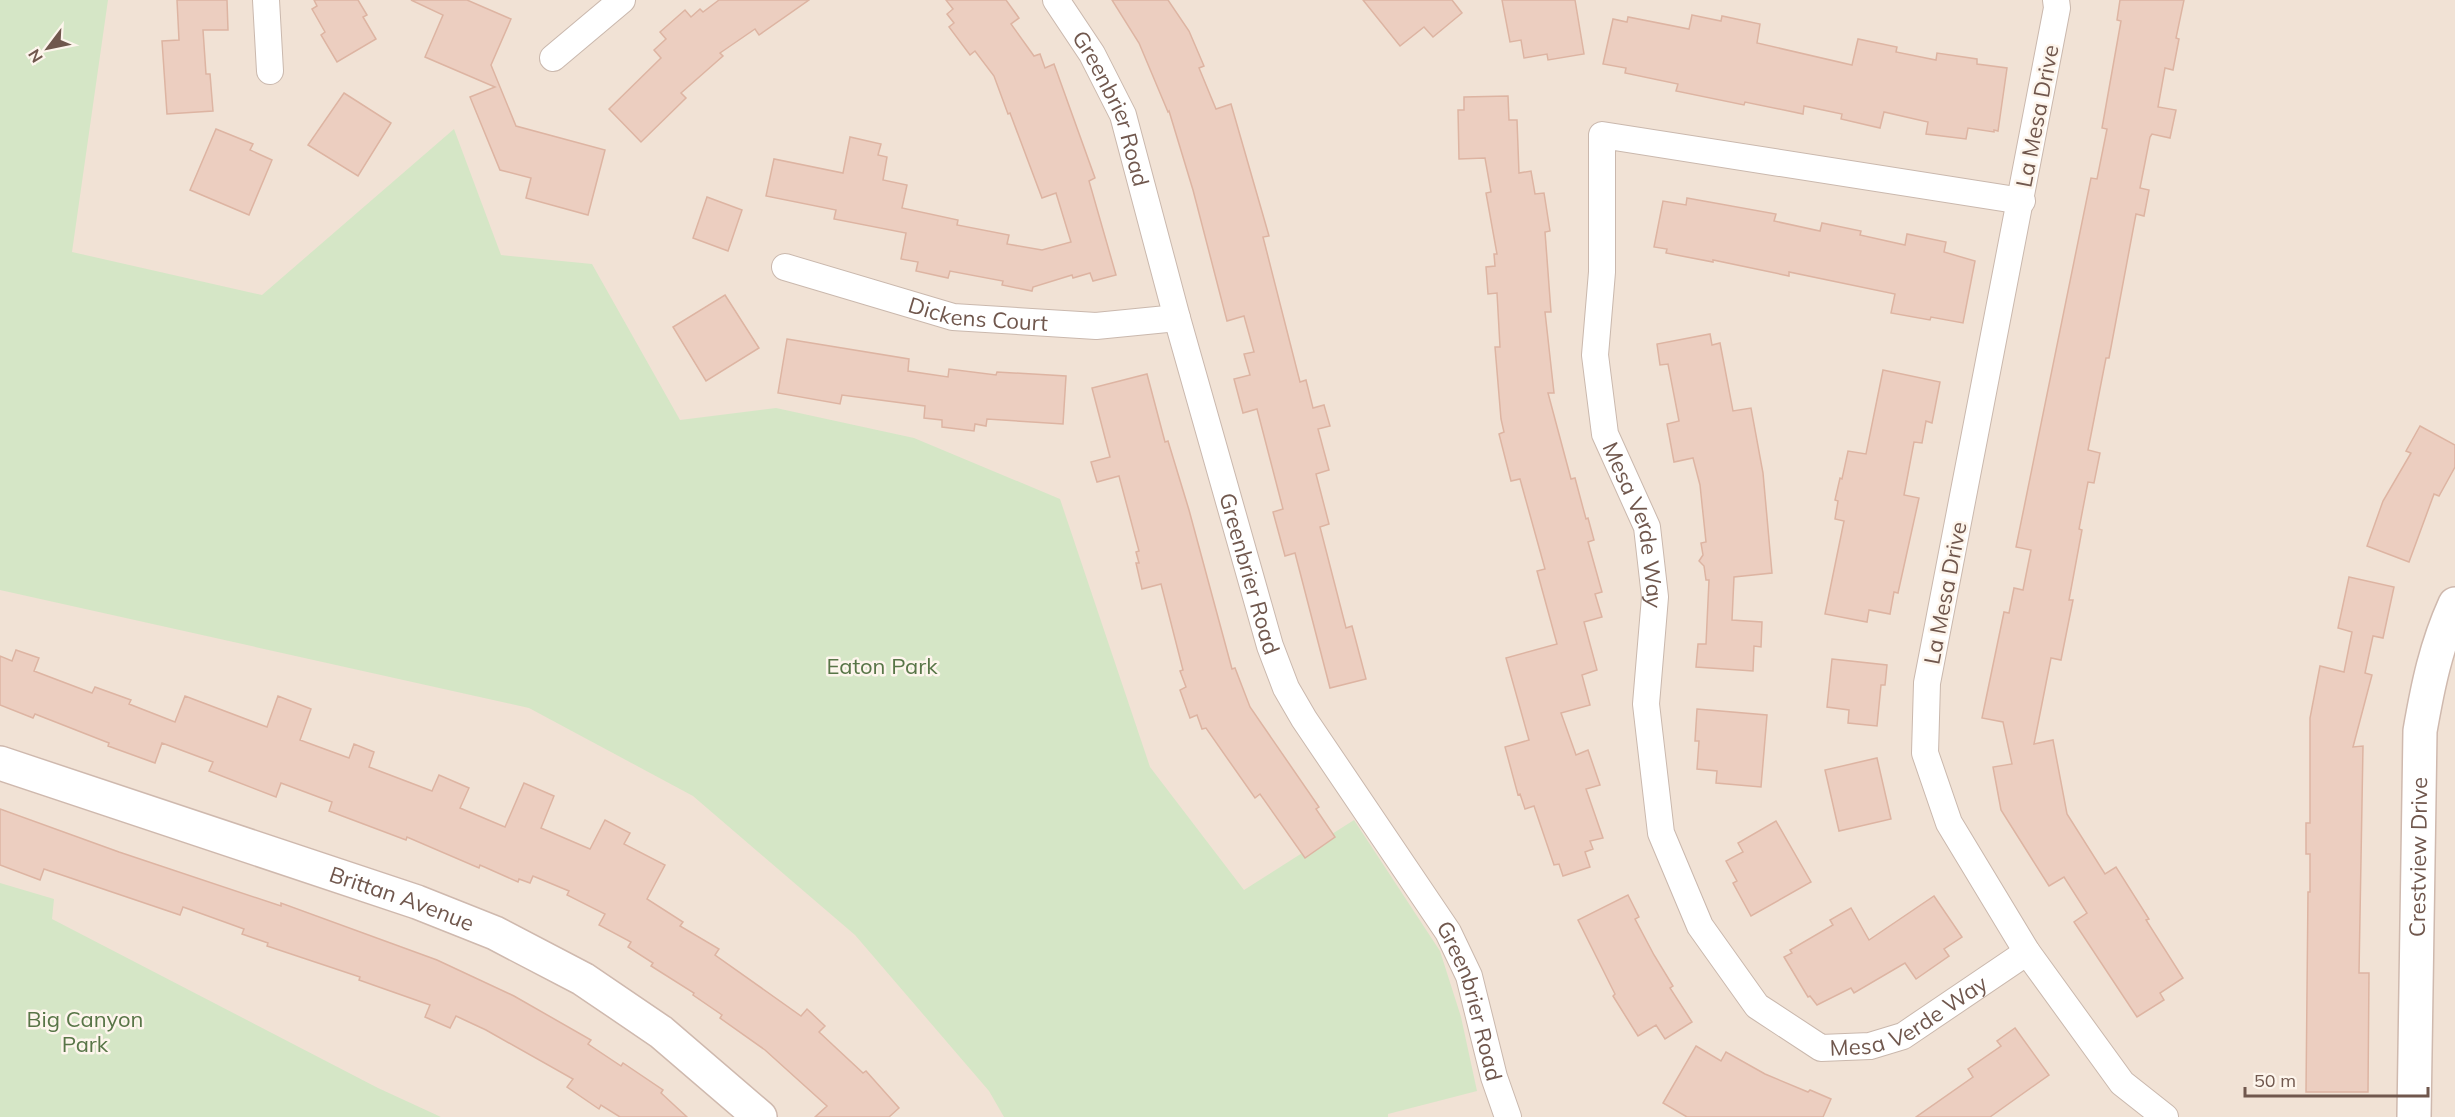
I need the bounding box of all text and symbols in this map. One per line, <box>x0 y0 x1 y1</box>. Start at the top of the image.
north arrow <box>18 18 78 78</box>
street label: Greenbrier Road <box>1066 25 1155 189</box>
street label: La Mesa Drive <box>2009 42 2065 190</box>
text: N <box>24 46 47 66</box>
street label: Dickens Court <box>905 291 1049 337</box>
street label: Mesa Verde Way <box>1596 437 1669 610</box>
street label: Greenbrier Road <box>1213 489 1286 659</box>
street label: La Mesa Drive <box>1917 519 1973 667</box>
park label: Eaton Park <box>826 652 938 680</box>
street label: Crestview Drive <box>2403 777 2433 937</box>
street label: Brittan Avenue <box>326 860 478 937</box>
street label: Greenbrier Road <box>1430 915 1508 1084</box>
street label: Mesa Verde Way <box>1829 969 1993 1062</box>
park label: Big Canyon Park <box>27 1005 143 1058</box>
scale bar <box>2245 1060 2428 1098</box>
text: 50 m <box>2254 1069 2296 1092</box>

